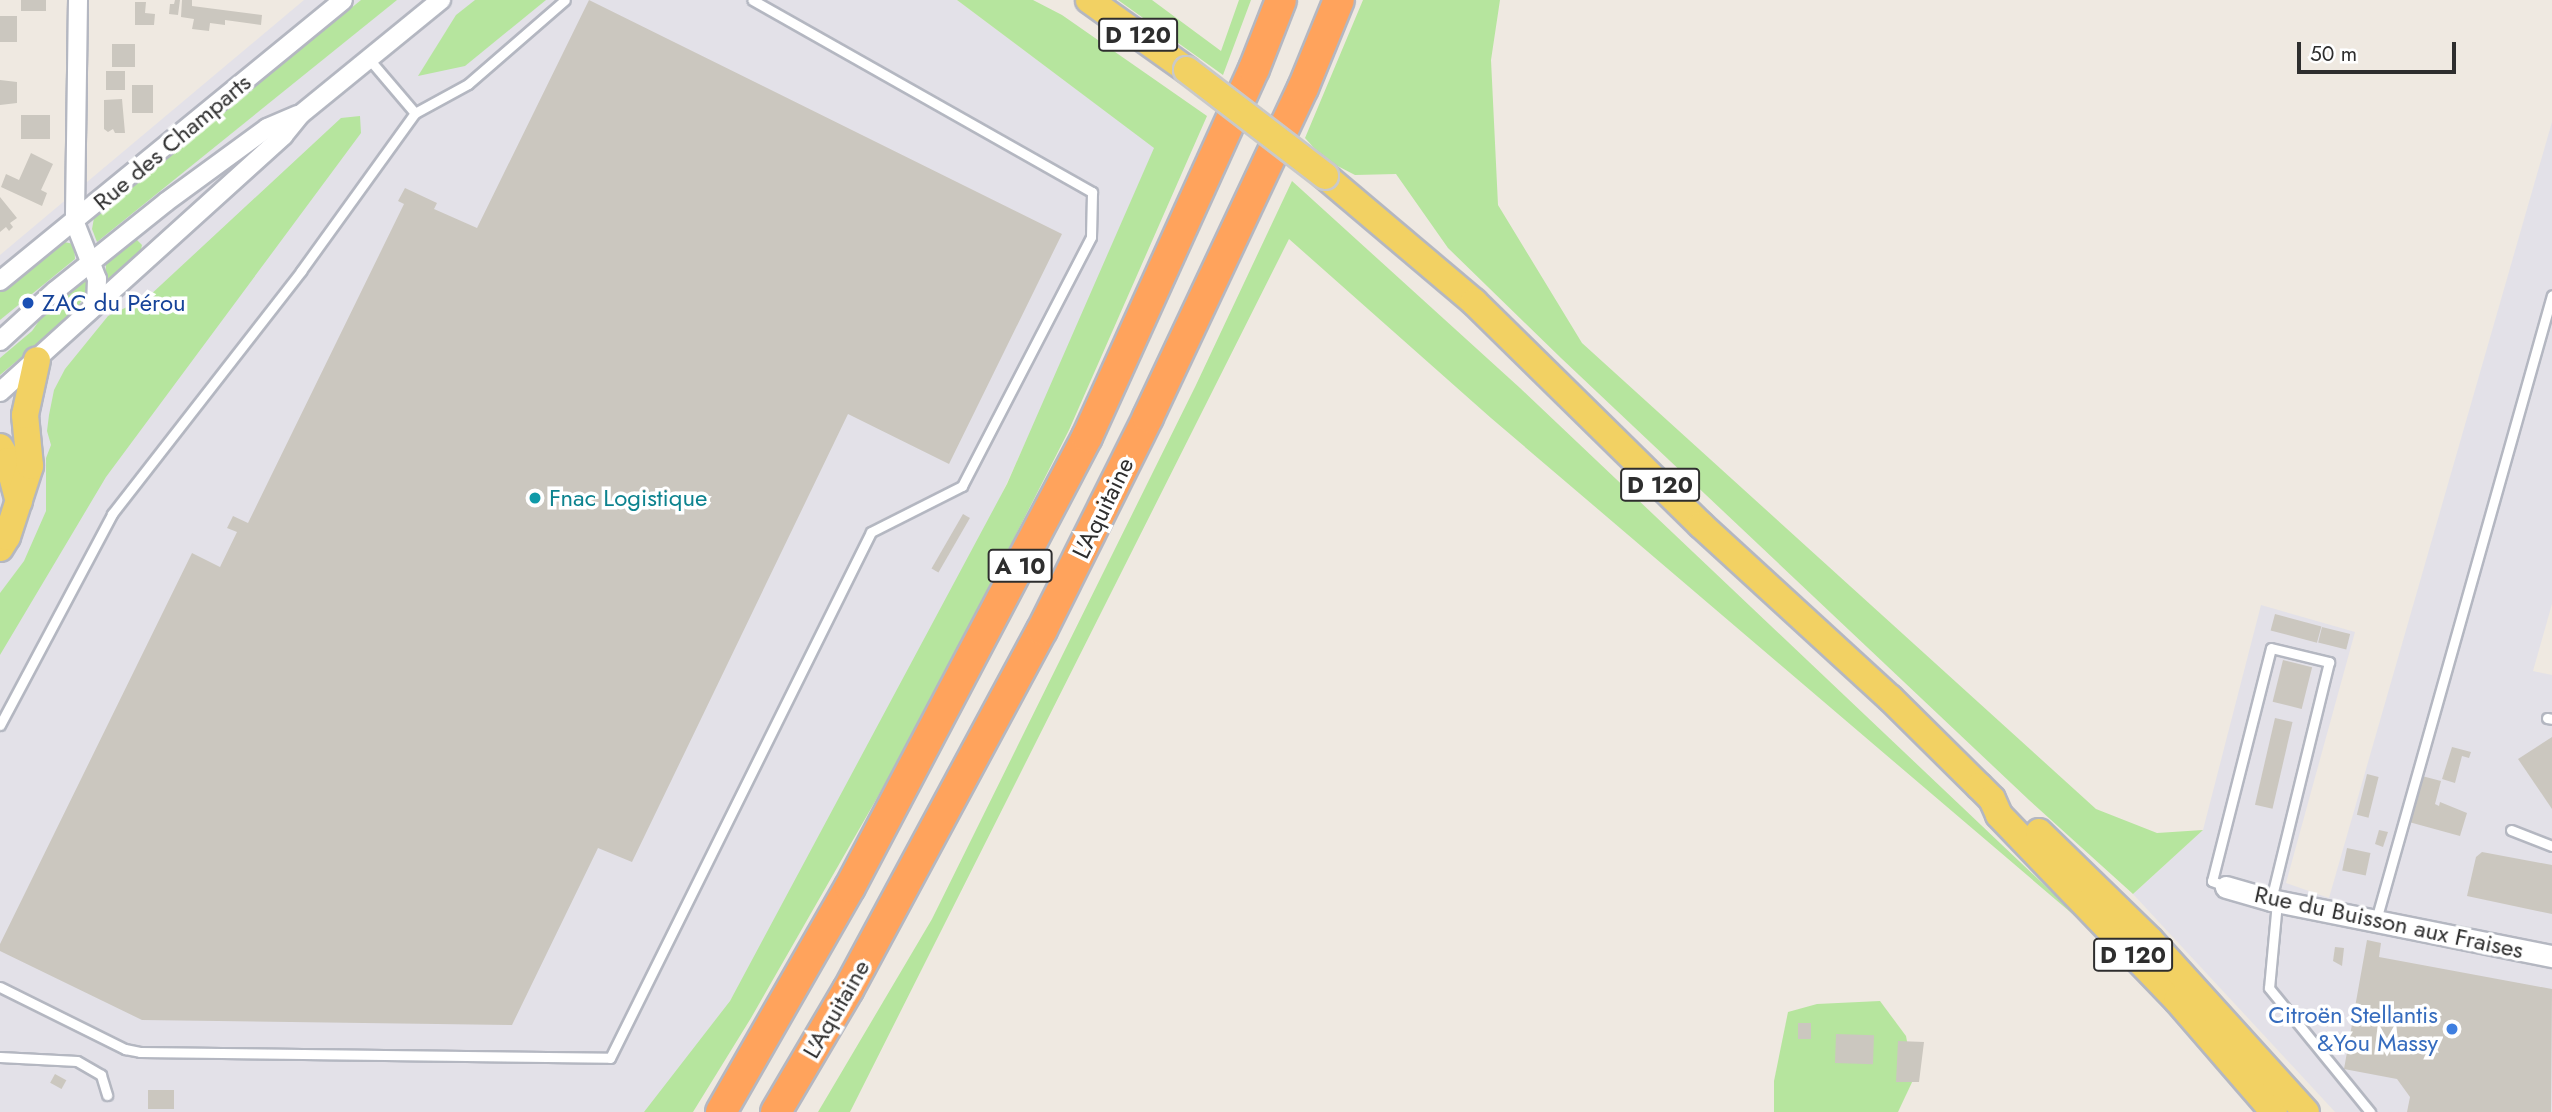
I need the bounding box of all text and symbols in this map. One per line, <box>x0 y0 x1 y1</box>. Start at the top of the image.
road number: D 120 <box>1098 16 1178 54</box>
scale bar <box>2300 28 2459 72</box>
text: 50 m <box>2310 39 2357 69</box>
street label: Rue des Champarts <box>87 68 257 216</box>
place label: ZAC du Pérou <box>42 289 186 317</box>
marker: ZAC du Pérou <box>20 295 36 311</box>
street label: L'Aquitaine <box>1066 453 1140 563</box>
road number: D 120 <box>1620 466 1700 505</box>
place label: Fnac Logistique <box>549 484 707 512</box>
marker: Fnac Logistique <box>527 490 543 506</box>
road number: A 10 <box>987 546 1053 586</box>
street label: Rue du Buisson aux Fraises <box>2252 879 2526 965</box>
road number: D 120 <box>2093 936 2173 974</box>
street label: L'Aquitaine <box>796 955 876 1063</box>
place label: Citroën Stellantis &You Massy <box>2268 1001 2438 1057</box>
marker: Citroën Stellantis &You Massy <box>2444 1021 2460 1037</box>

